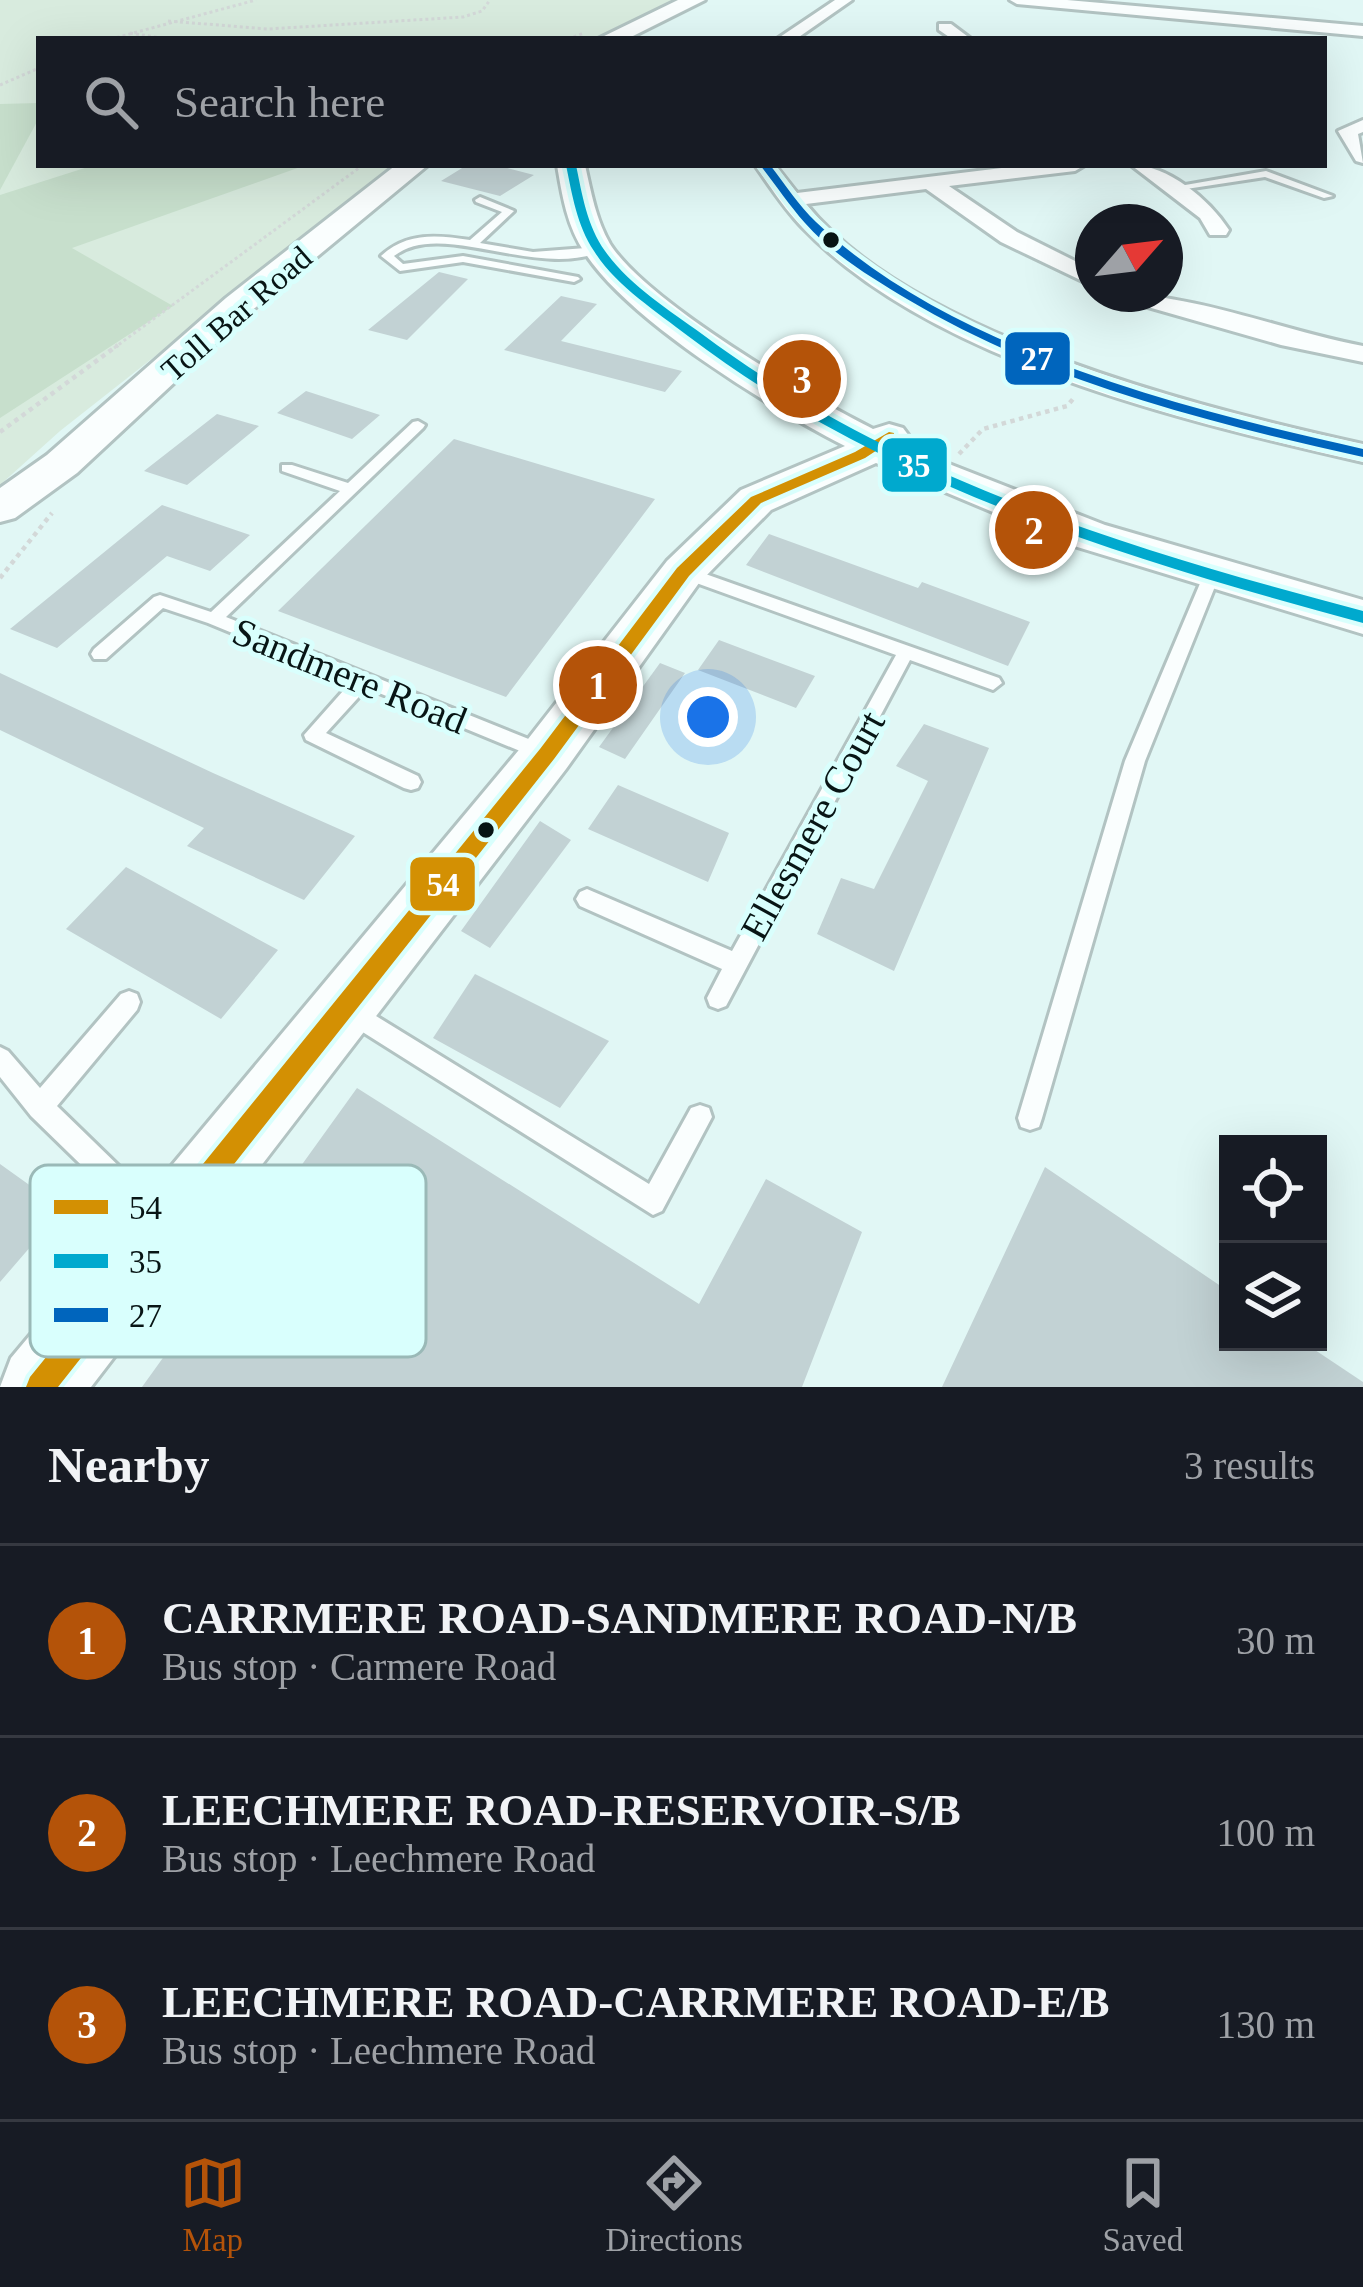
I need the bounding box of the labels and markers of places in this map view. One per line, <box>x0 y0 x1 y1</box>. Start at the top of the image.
unlabelled marker <box>820 229 842 251</box>
pin: 3 <box>763 334 841 424</box>
pin: 2 <box>995 485 1073 575</box>
pin: 1 <box>559 640 637 730</box>
unlabelled marker <box>475 819 497 841</box>

